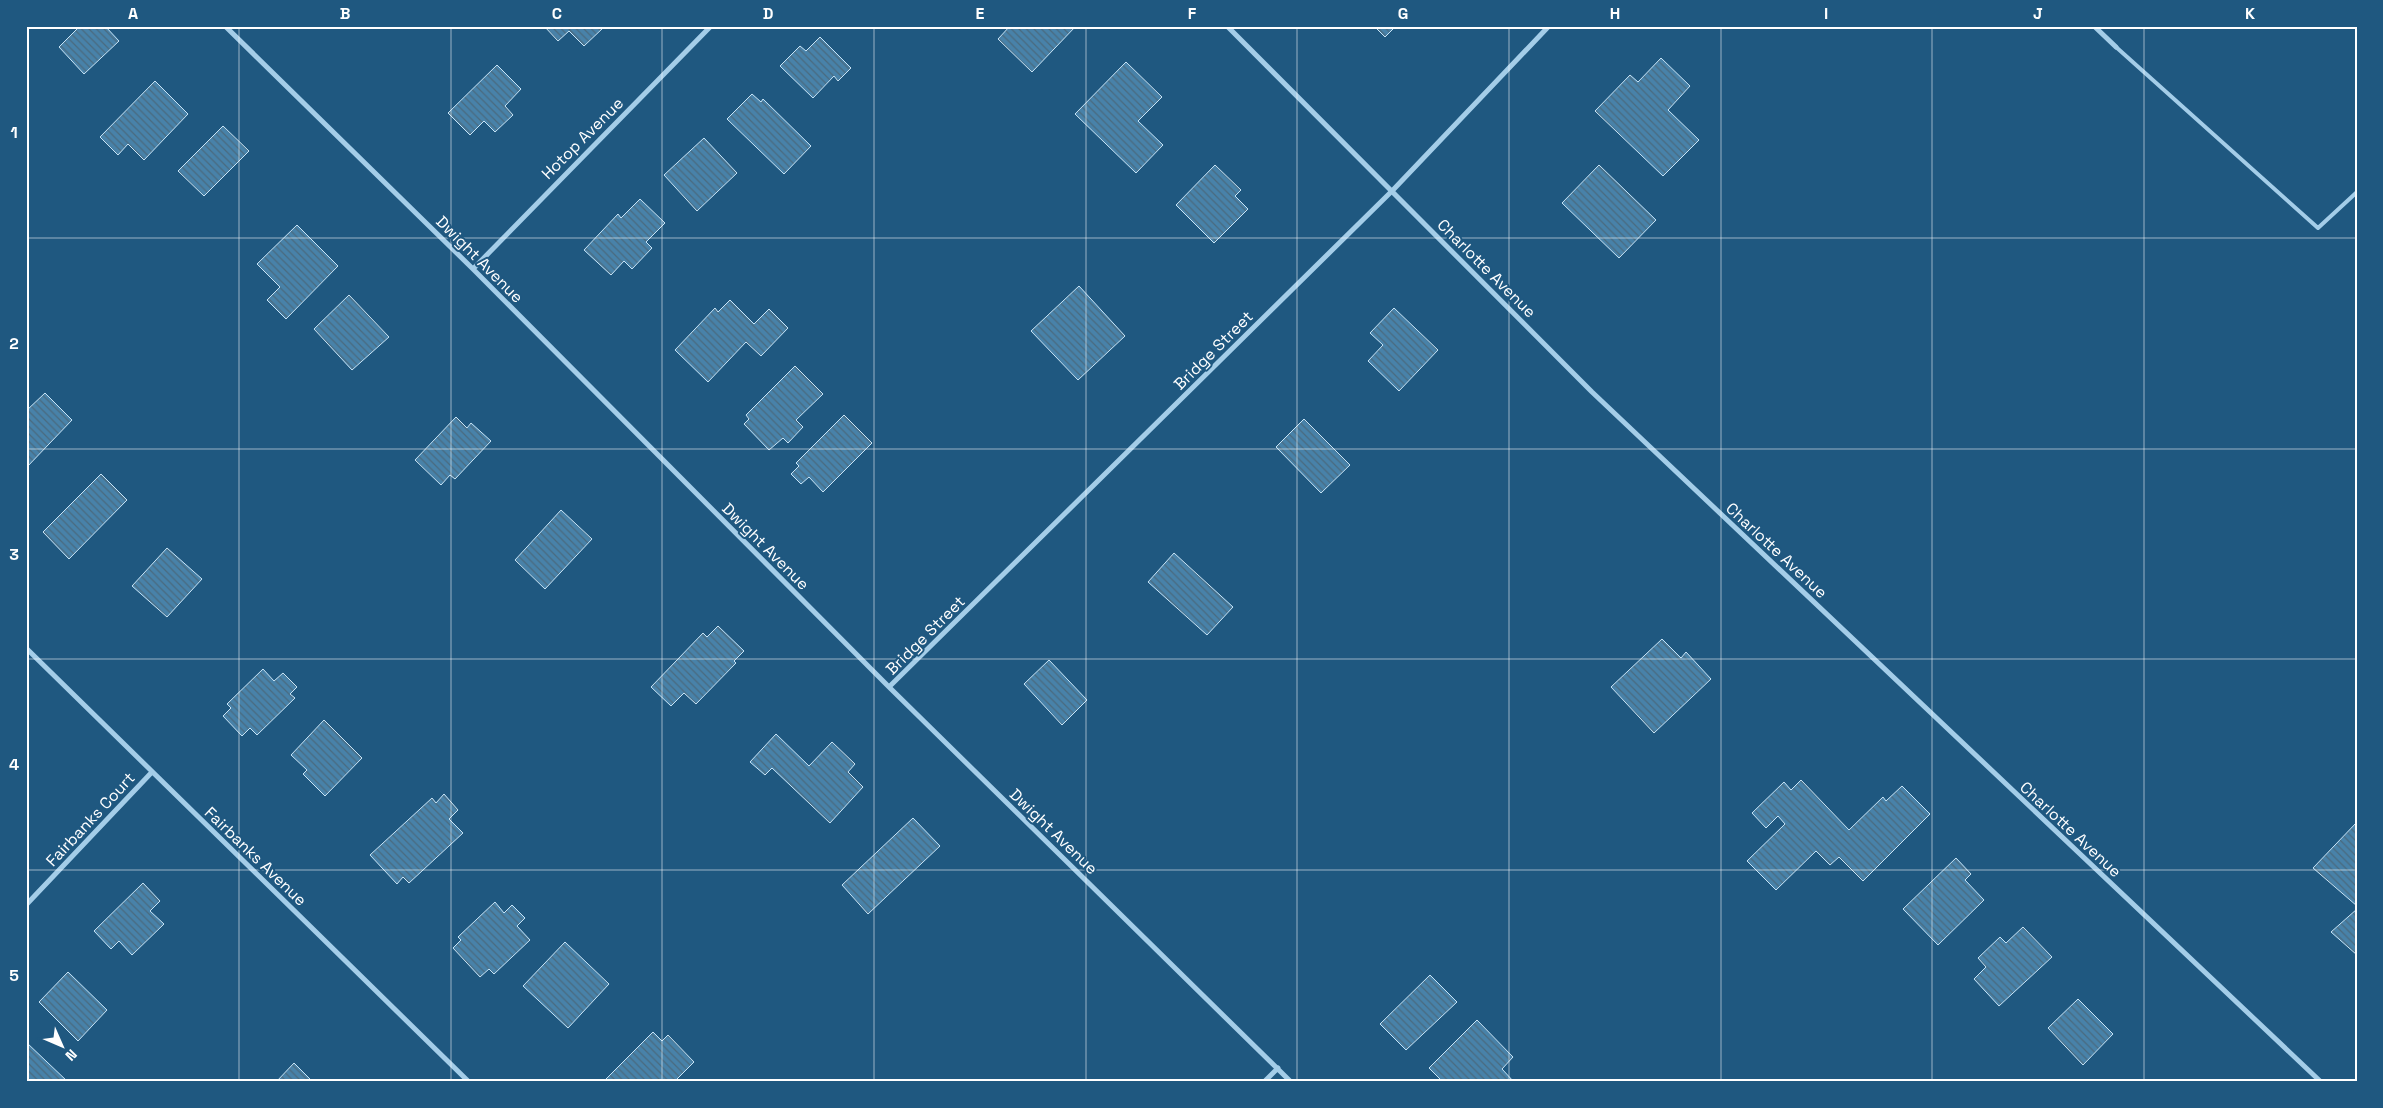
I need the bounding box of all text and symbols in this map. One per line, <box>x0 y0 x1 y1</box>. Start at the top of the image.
text: A <box>128 3 138 24</box>
text: B <box>340 3 350 24</box>
text: C <box>552 3 562 24</box>
text: D <box>763 3 773 24</box>
text: E <box>976 3 985 24</box>
text: F <box>1188 3 1197 24</box>
text: G <box>1398 3 1408 24</box>
text: H <box>1610 3 1620 24</box>
text: I <box>1824 3 1828 24</box>
text: J <box>2033 3 2043 24</box>
text: K <box>2245 3 2255 24</box>
street label: Hotop Avenue <box>537 93 628 184</box>
text: 1 <box>10 122 18 143</box>
street label: Dwight Avenue <box>432 211 528 307</box>
street label: Charlotte Avenue <box>1433 214 1541 322</box>
street label: Bridge Street <box>1169 306 1257 394</box>
text: 2 <box>9 333 19 354</box>
street label: Dwight Avenue <box>718 498 814 594</box>
street label: Charlotte Avenue <box>1721 498 1832 603</box>
text: 3 <box>9 544 19 565</box>
street label: Bridge Street <box>881 591 969 679</box>
text: 4 <box>9 754 19 775</box>
street label: Fairbanks Court <box>41 768 139 871</box>
street label: Charlotte Avenue <box>2015 777 2126 882</box>
street label: Dwight Avenue <box>1005 784 1102 879</box>
street label: Fairbanks Avenue <box>200 802 311 911</box>
text: 5 <box>9 965 19 986</box>
north arrow <box>38 1020 88 1070</box>
text: N <box>62 1046 81 1065</box>

